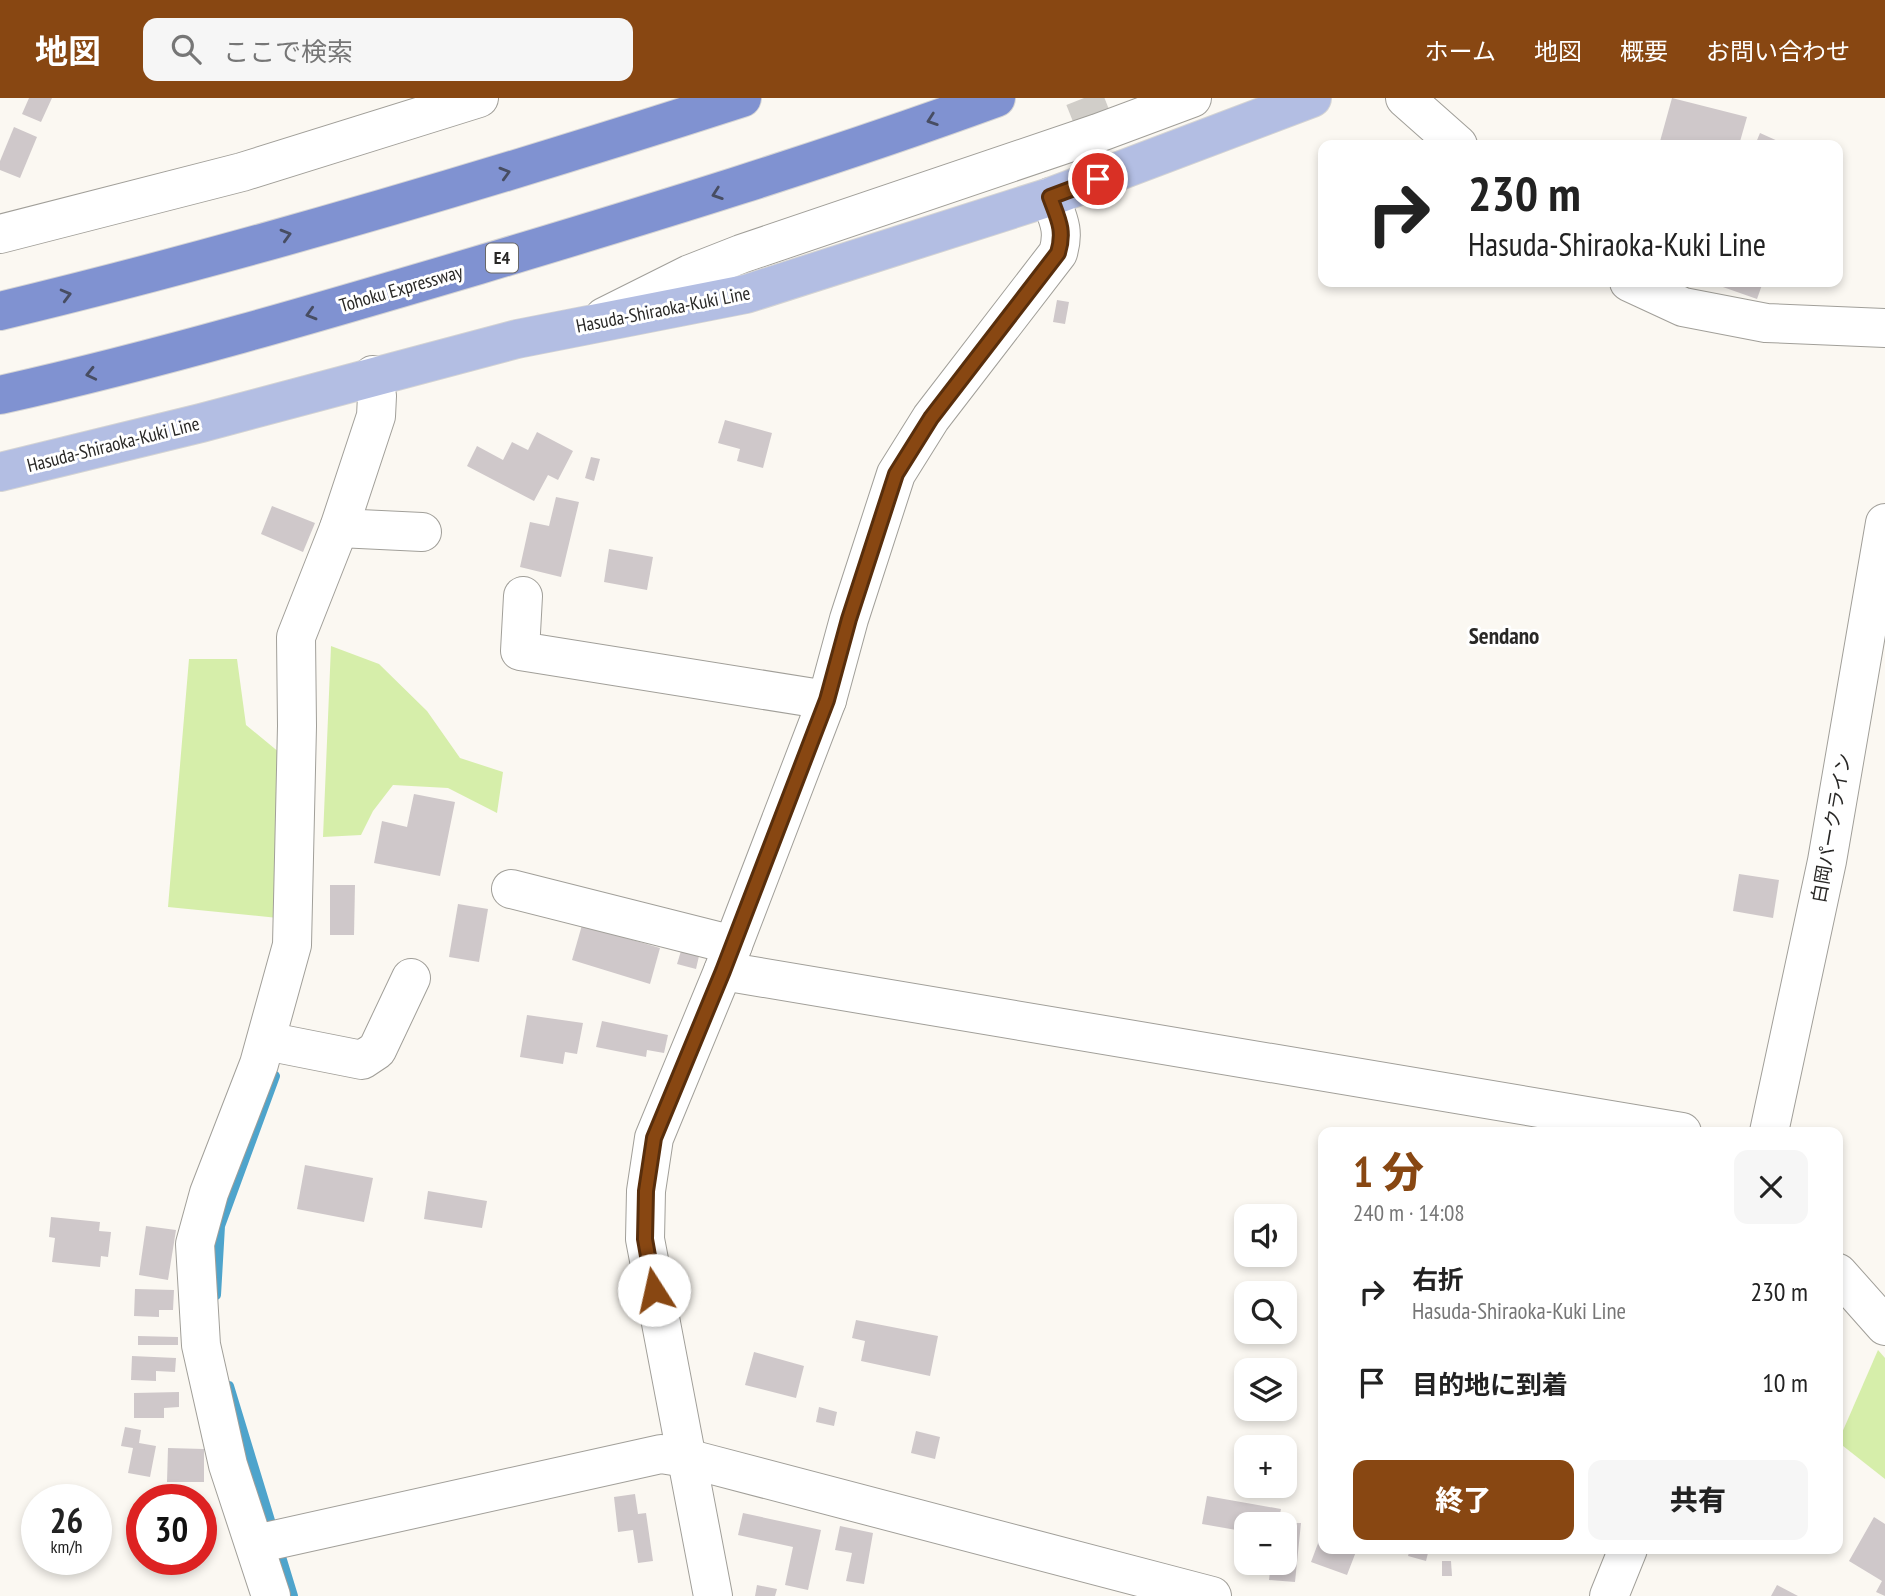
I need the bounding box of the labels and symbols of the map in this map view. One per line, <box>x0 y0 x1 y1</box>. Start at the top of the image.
one-way arrow <box>926 112 939 126</box>
pin <box>1068 149 1128 209</box>
one-way arrow <box>498 167 510 181</box>
one-way arrow <box>711 186 723 200</box>
one-way arrow <box>280 229 292 244</box>
road number: E4 <box>486 244 518 272</box>
street label: Tohoku Expressway <box>337 259 466 317</box>
street label: Hasuda-Shiraoka-Kuki Line <box>574 280 752 338</box>
one-way arrow <box>60 289 72 303</box>
one-way arrow <box>305 305 317 320</box>
one-way arrow <box>85 366 97 381</box>
street label: Hasuda-Shiraoka-Kuki Line <box>24 411 202 477</box>
district label: Sendano <box>1469 621 1539 650</box>
street label: 白岡パークライン <box>1806 751 1856 905</box>
position arrow <box>617 1253 691 1327</box>
speed limit sign: 30 <box>126 1484 217 1575</box>

